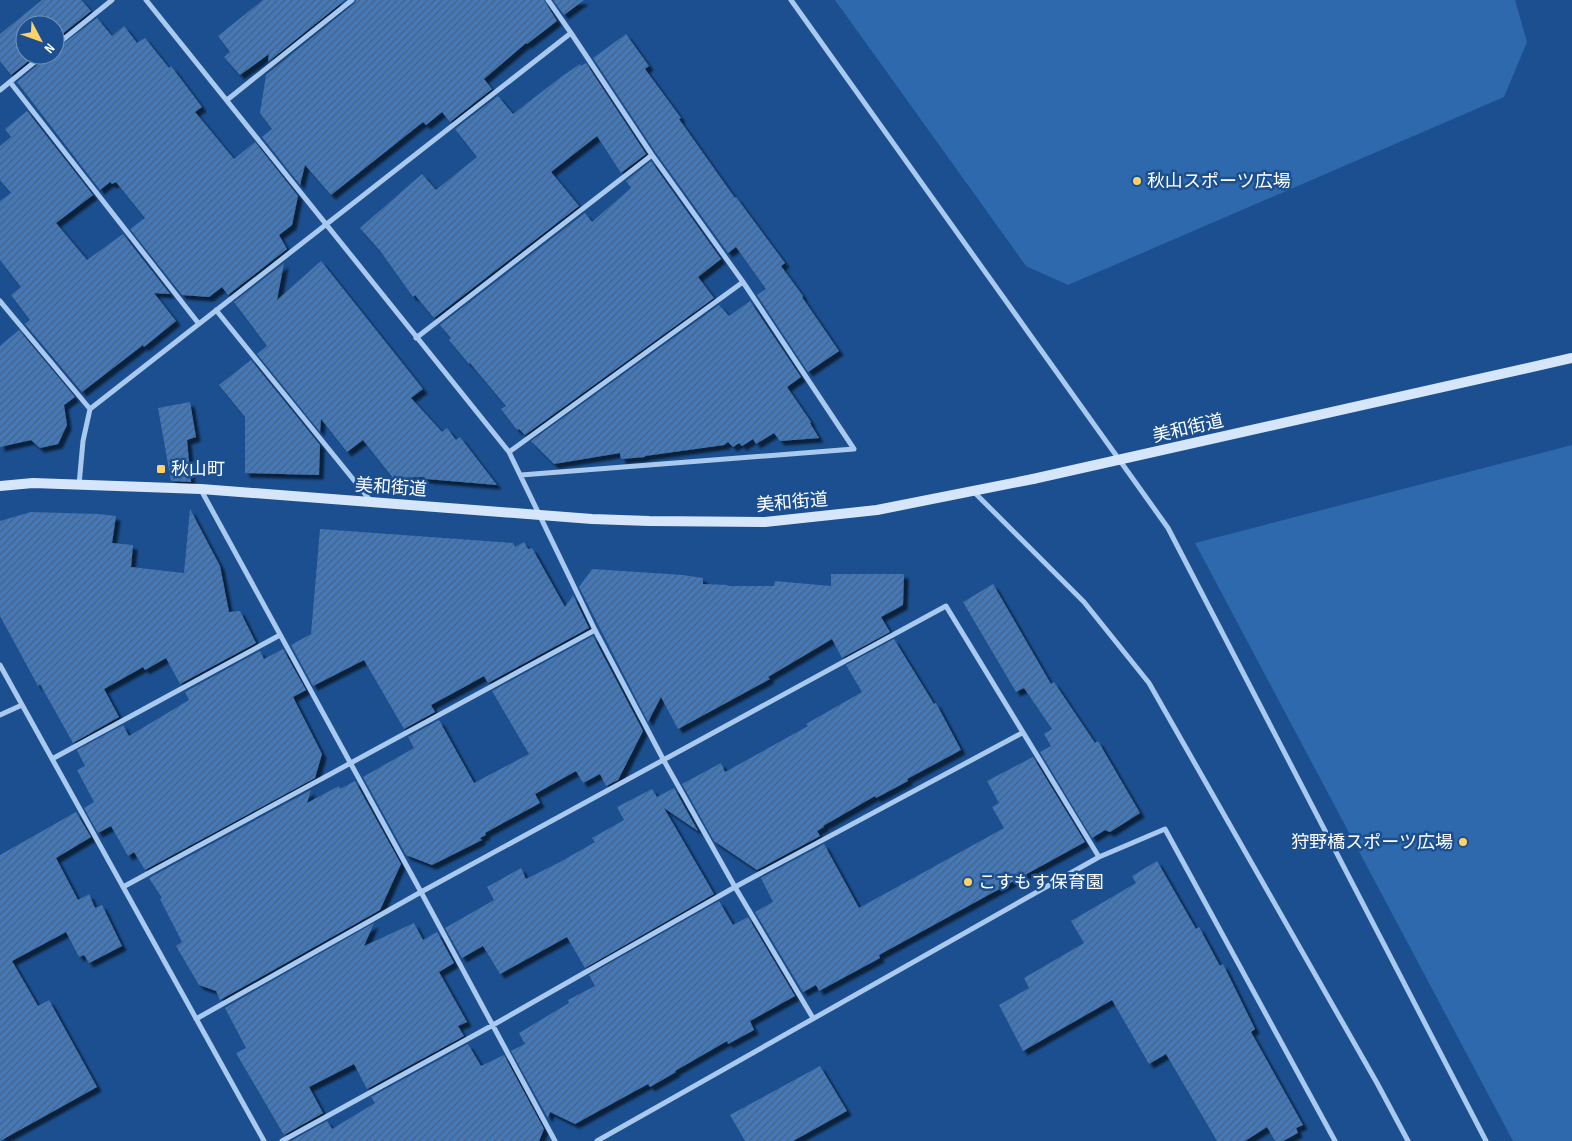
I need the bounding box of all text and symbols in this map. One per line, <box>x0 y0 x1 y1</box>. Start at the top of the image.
north arrow <box>15 15 65 65</box>
text: N <box>41 40 58 57</box>
place label: 秋山スポーツ広場 <box>1147 171 1291 192</box>
marker: 秋山スポーツ広場 <box>1131 175 1143 187</box>
street label: 美和街道 <box>1151 410 1226 447</box>
place label: 秋山町 <box>171 459 225 480</box>
marker: 秋山町 <box>155 463 167 475</box>
street label: 美和街道 <box>354 475 428 500</box>
street label: 美和街道 <box>755 489 829 516</box>
place label: 狩野橋スポーツ広場 <box>1291 832 1453 853</box>
marker: 狩野橋スポーツ広場 <box>1457 836 1469 848</box>
place label: こすもす保育園 <box>978 872 1104 893</box>
marker: こすもす保育園 <box>962 876 974 888</box>

